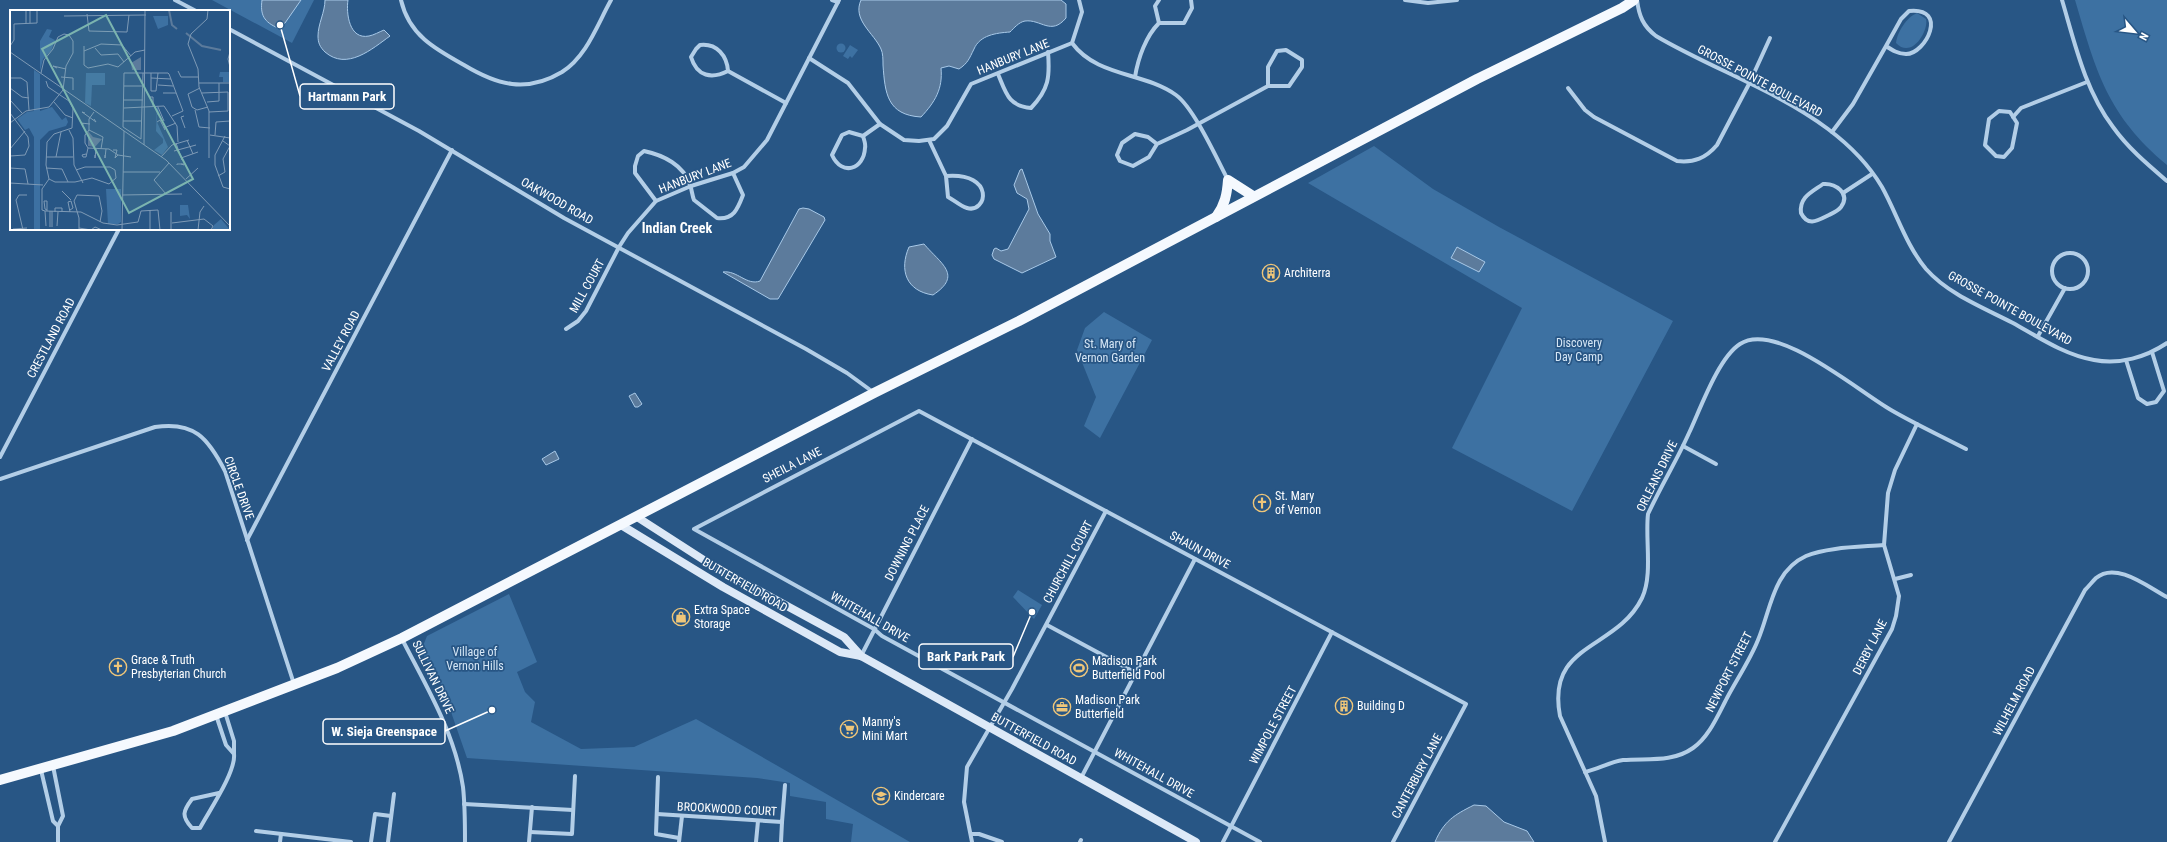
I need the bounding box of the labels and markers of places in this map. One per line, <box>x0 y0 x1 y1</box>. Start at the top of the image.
callout: Hartmann Park <box>300 84 394 109</box>
building icon: Architerra <box>1261 263 1281 283</box>
place label: Architerra <box>1284 266 1331 280</box>
place label: St. Mary of Vernon <box>1275 489 1321 517</box>
church icon: St. Mary of Vernon <box>1252 493 1272 513</box>
place label: Extra Space Storage <box>694 603 750 631</box>
shop icon: Extra Space Storage <box>671 607 691 627</box>
callout: Bark Park Park <box>919 644 1013 669</box>
place label: Grace & Truth Presbyterian Church <box>131 653 227 681</box>
place label: Madison Park Butterfield Pool <box>1092 654 1165 682</box>
church icon: Grace & Truth Presbyterian Church <box>108 657 128 677</box>
sports icon: Madison Park Butterfield Pool <box>1069 658 1089 678</box>
place label: Madison Park Butterfield <box>1075 693 1141 721</box>
building icon: Building D <box>1334 696 1354 716</box>
office icon: Madison Park Butterfield <box>1052 697 1072 717</box>
place label: Building D <box>1357 699 1405 713</box>
place label: Manny's Mini Mart <box>862 715 908 743</box>
callout: W. Sieja Greenspace <box>323 719 445 744</box>
supermarket icon: Manny's Mini Mart <box>839 719 859 739</box>
school or university icon: Kindercare <box>871 786 891 806</box>
place label: Kindercare <box>894 789 945 803</box>

